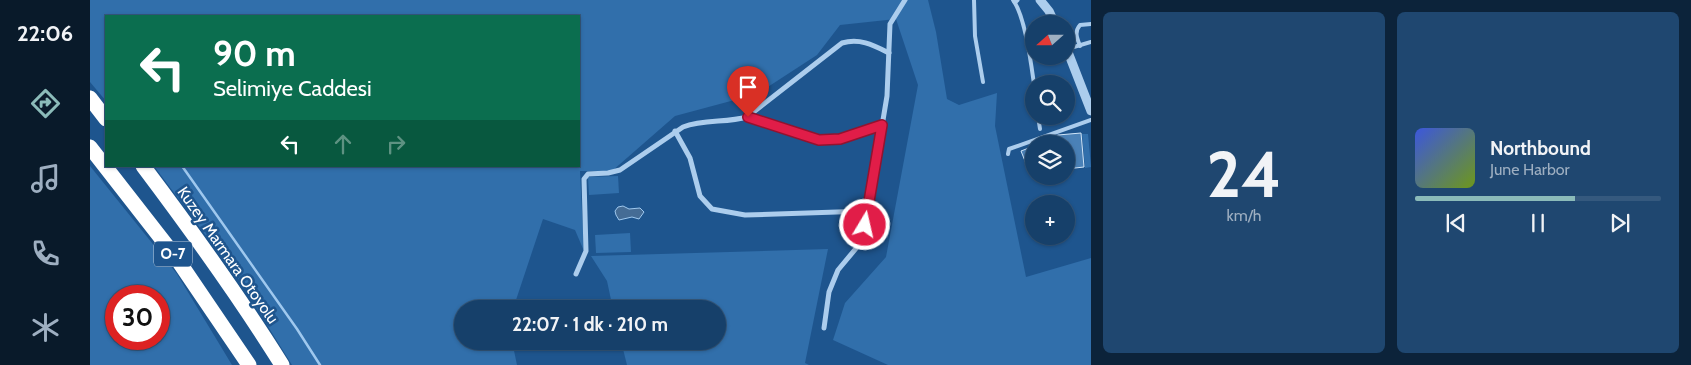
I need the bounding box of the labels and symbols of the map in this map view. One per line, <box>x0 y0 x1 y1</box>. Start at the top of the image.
north arrow <box>1025 15 1075 65</box>
pin <box>727 66 769 117</box>
street label: Kuzey Marmara Otoyolu <box>173 183 283 327</box>
position arrow <box>838 198 890 250</box>
road number: O-7 <box>154 242 192 266</box>
speed limit sign: 30 <box>105 285 170 350</box>

